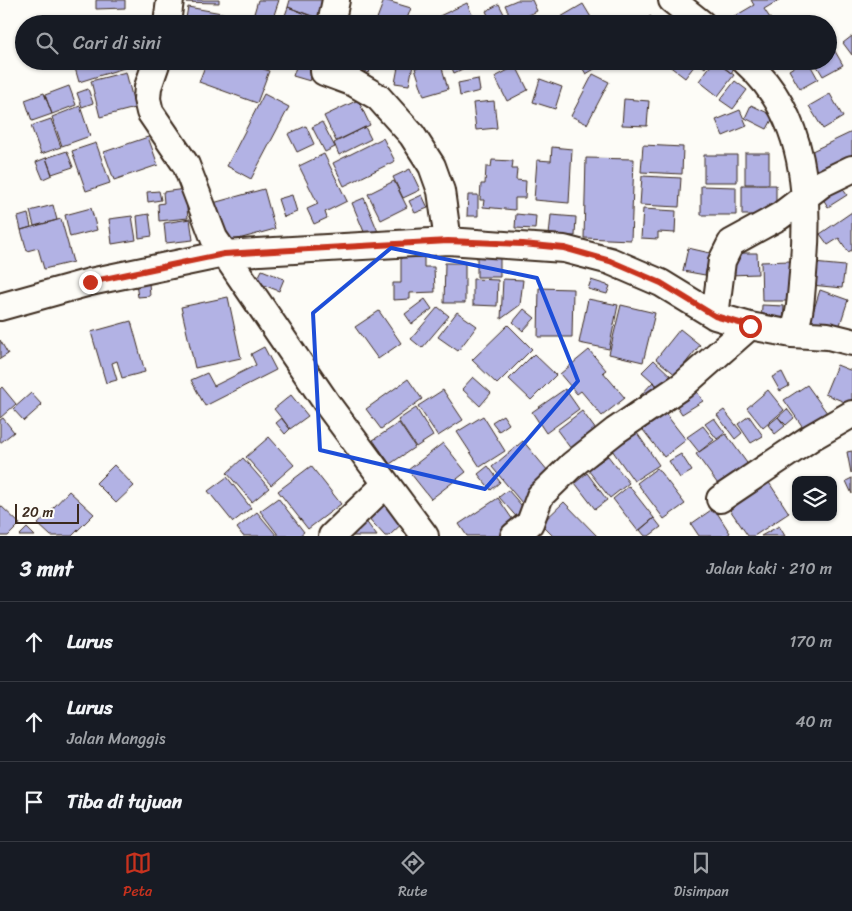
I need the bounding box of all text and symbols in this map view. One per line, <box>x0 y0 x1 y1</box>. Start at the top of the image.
search box <box>15 15 837 70</box>
text: Cari di sini <box>73 26 161 59</box>
icon: search <box>33 29 61 57</box>
route end <box>79 271 102 294</box>
route start <box>739 315 762 338</box>
map controls <box>792 476 837 521</box>
button: layers <box>792 476 837 521</box>
text: 20 m <box>22 500 53 525</box>
scale bar <box>15 501 79 524</box>
text: 3 mnt <box>20 550 73 588</box>
text: Jalan kaki · 210 m <box>706 554 832 583</box>
text: Lurus <box>67 625 113 658</box>
text: 170 m <box>789 627 832 656</box>
icon: ahead <box>20 628 48 656</box>
text: Lurus <box>67 691 113 724</box>
text: 40 m <box>795 707 832 736</box>
icon: ahead <box>20 708 48 736</box>
text: Jalan Manggis <box>67 724 165 753</box>
text: Tiba di tujuan <box>67 785 182 818</box>
icon: arrive <box>20 788 48 816</box>
tab: Peta <box>123 849 152 904</box>
tab: Rute <box>398 849 427 904</box>
tab: Disimpan <box>674 849 729 904</box>

